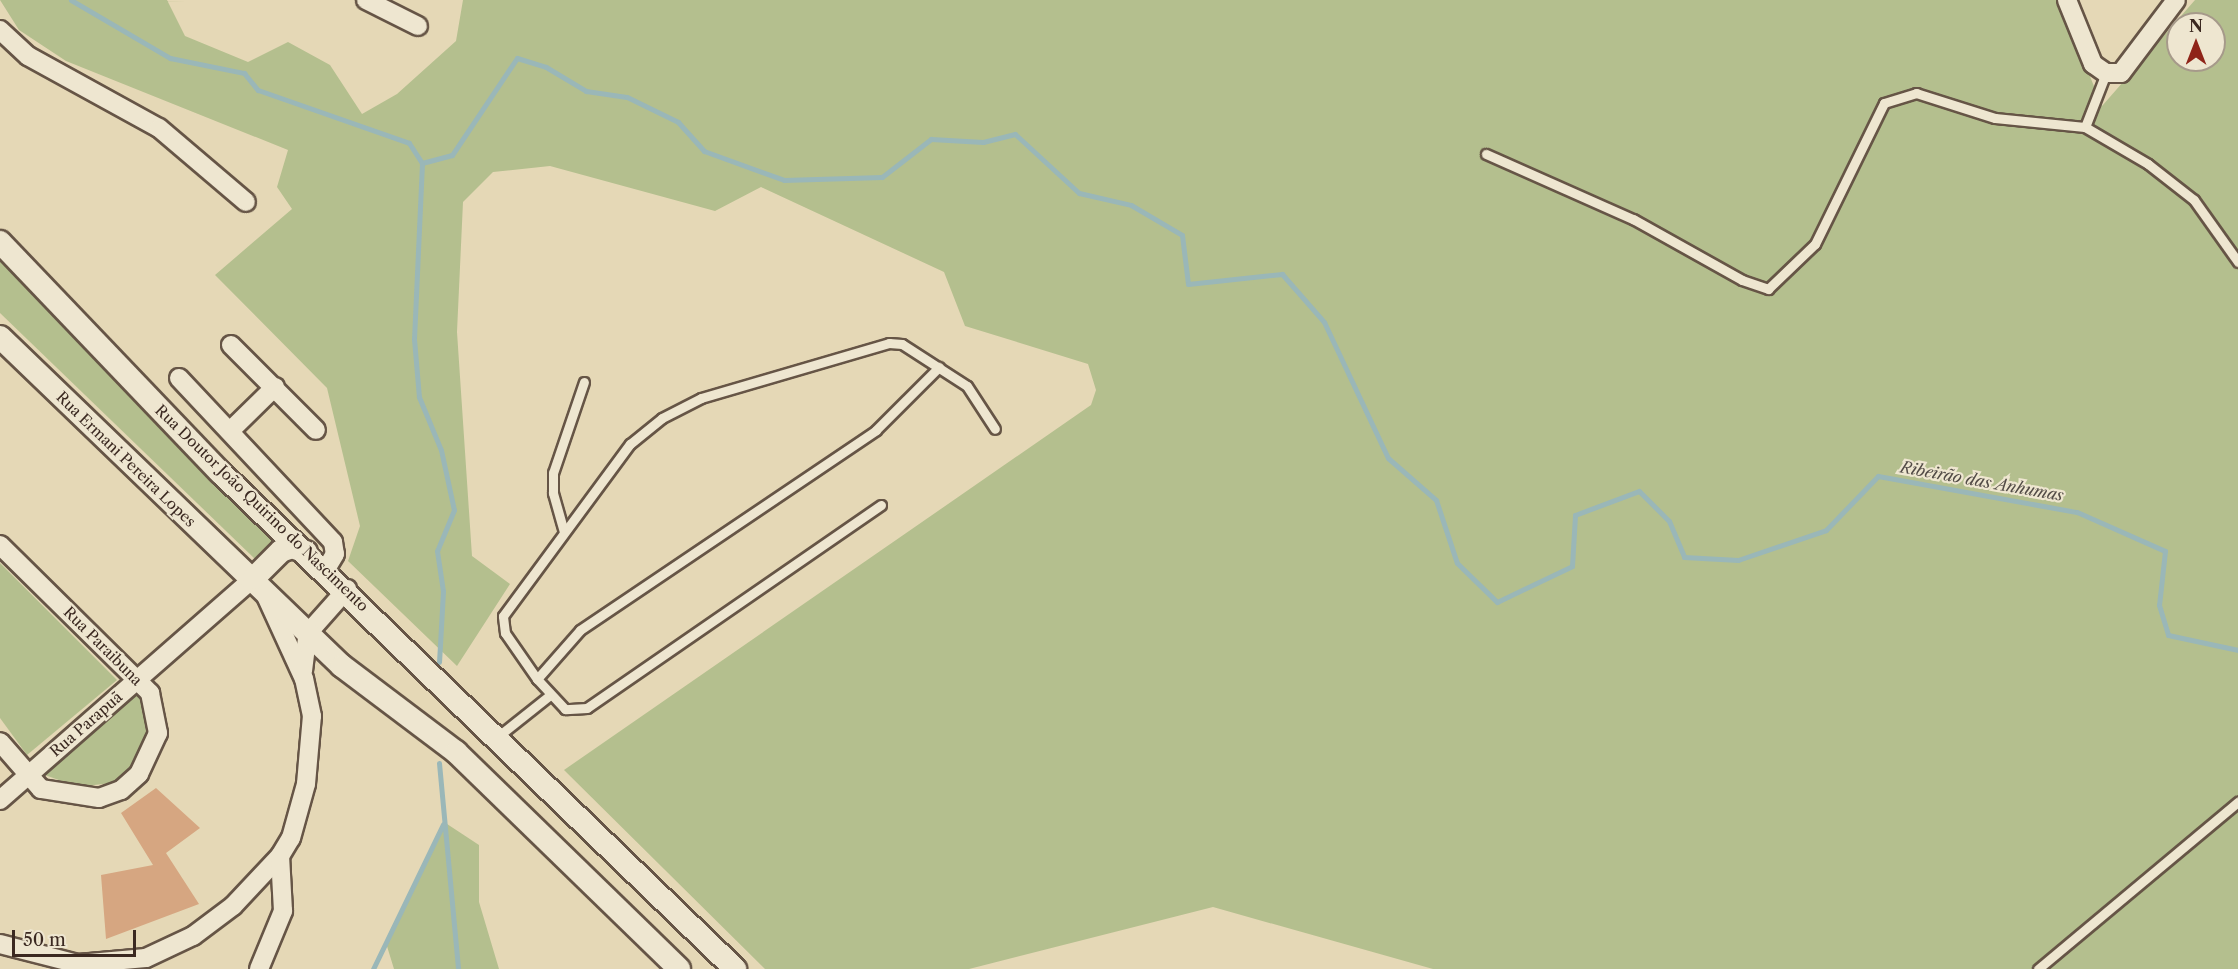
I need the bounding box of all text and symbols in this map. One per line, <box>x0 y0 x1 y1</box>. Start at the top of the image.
north arrow <box>2166 12 2226 72</box>
text: N <box>2189 16 2203 36</box>
street label: Rua Ermani Pereira Lopes <box>53 388 199 530</box>
street label: Rua Doutor João Quirino do Nascimento <box>151 401 373 615</box>
water label: Ribeirão das Anhumas <box>1899 457 2065 505</box>
street label: Rua Paraibuna <box>60 603 146 689</box>
street label: Rua Parapuã <box>46 688 126 760</box>
scale bar <box>15 918 140 956</box>
text: 50 m <box>23 929 66 951</box>

